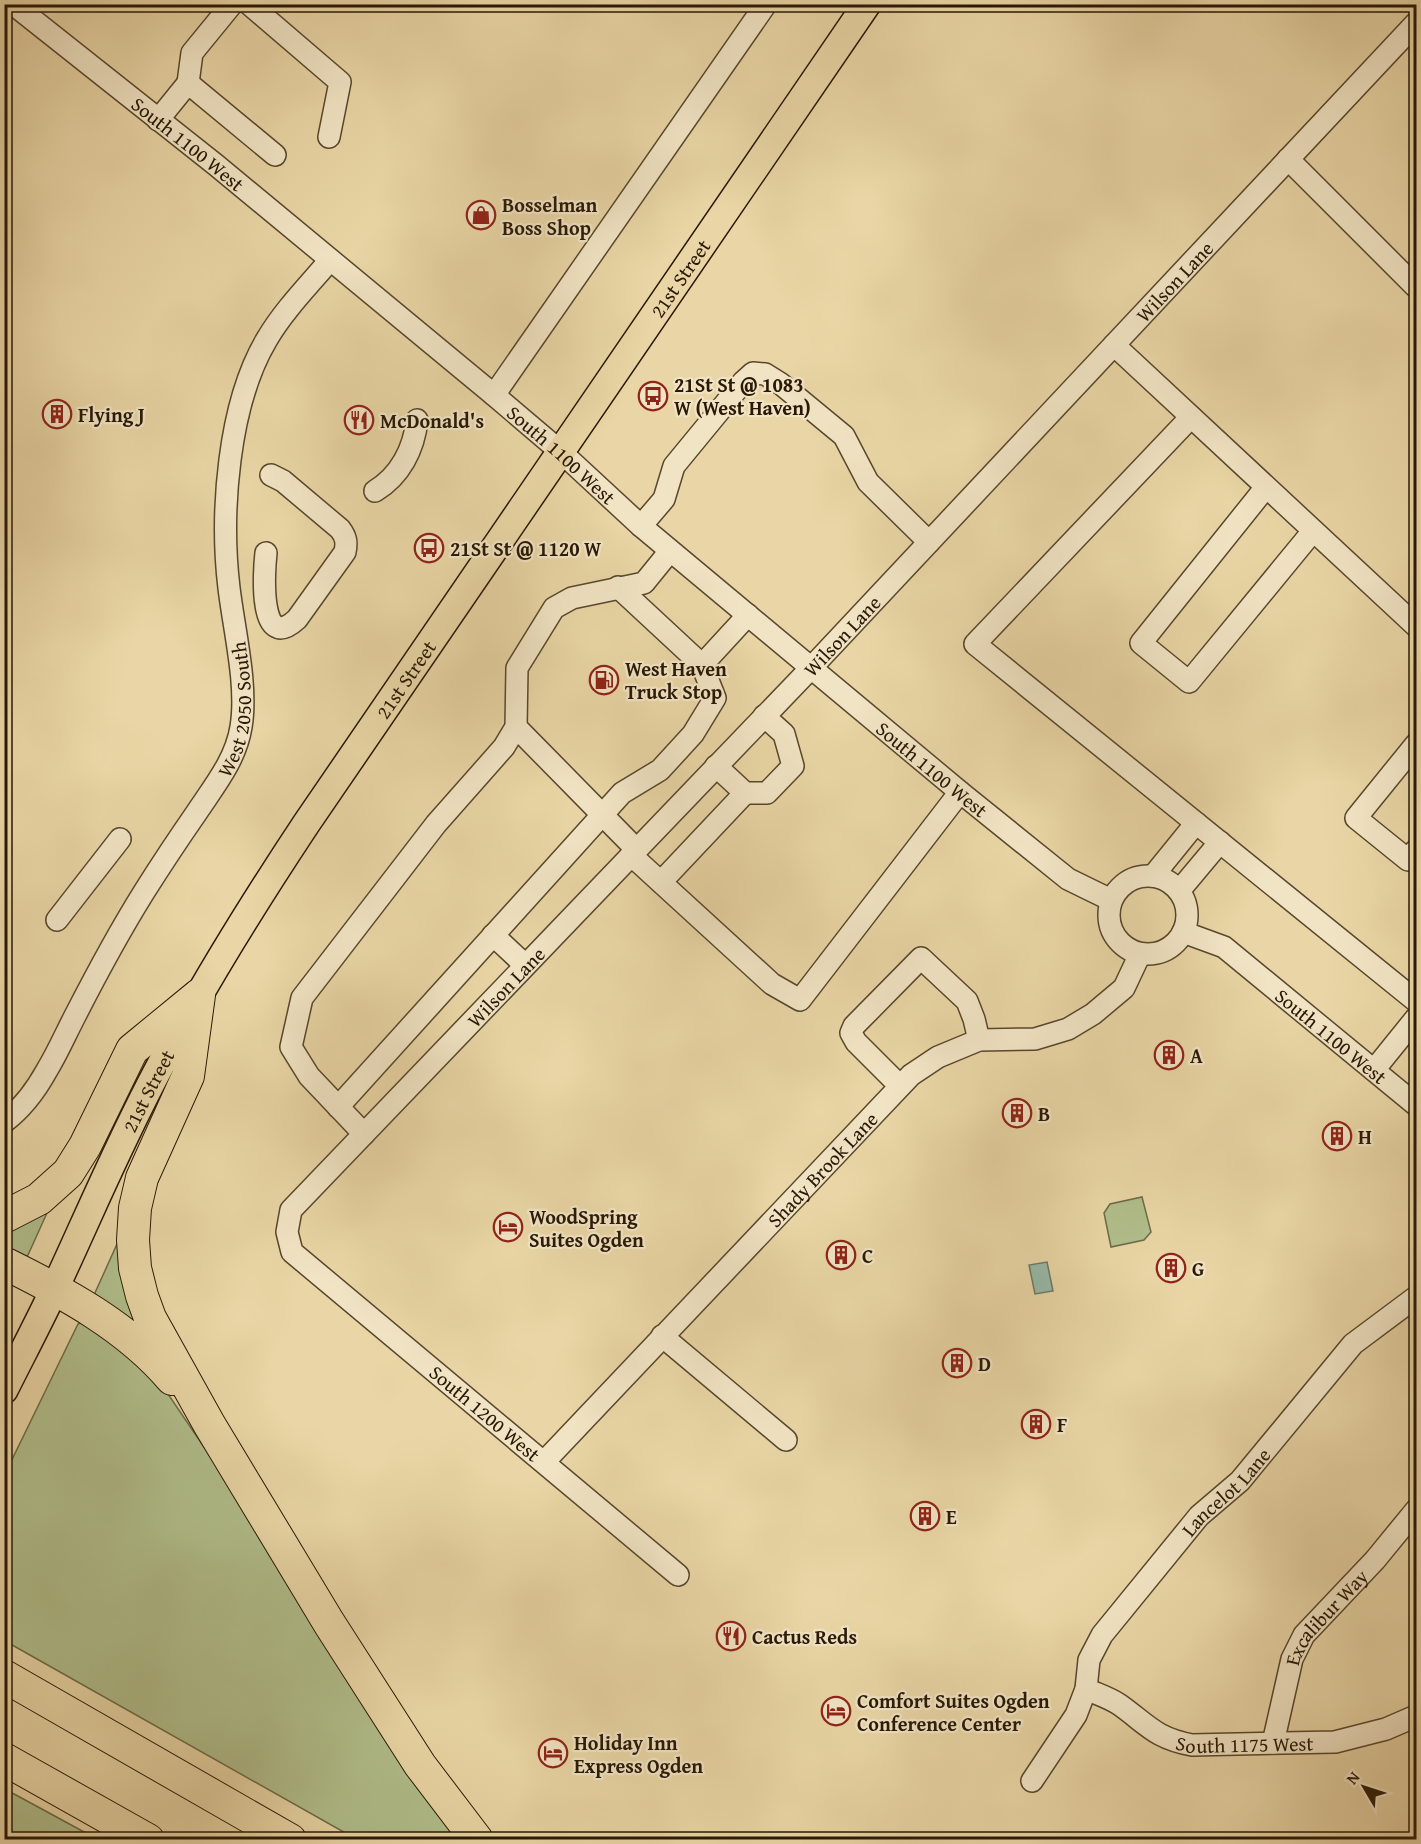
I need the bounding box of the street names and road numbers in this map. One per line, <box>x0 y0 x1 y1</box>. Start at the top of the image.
street label: South 1100 West <box>126 89 251 198</box>
street label: 21st Street <box>642 233 717 323</box>
street label: Wilson Lane <box>1129 234 1219 328</box>
street label: South 1100 West <box>501 398 623 511</box>
street label: Wilson Lane <box>796 588 887 683</box>
street label: 21st Street <box>368 634 442 724</box>
street label: West 2050 South <box>209 640 257 782</box>
street label: South 1100 West <box>870 714 994 824</box>
street label: Wilson Lane <box>460 940 551 1033</box>
street label: South 1100 West <box>1269 981 1394 1090</box>
street label: 21st Street <box>114 1044 181 1137</box>
street label: Shady Brook Lane <box>760 1105 884 1233</box>
street label: South 1200 West <box>423 1358 547 1468</box>
street label: Lancelot Lane <box>1174 1441 1277 1542</box>
street label: Excalibur Way <box>1277 1562 1374 1668</box>
street label: South 1175 West <box>1173 1727 1314 1760</box>

